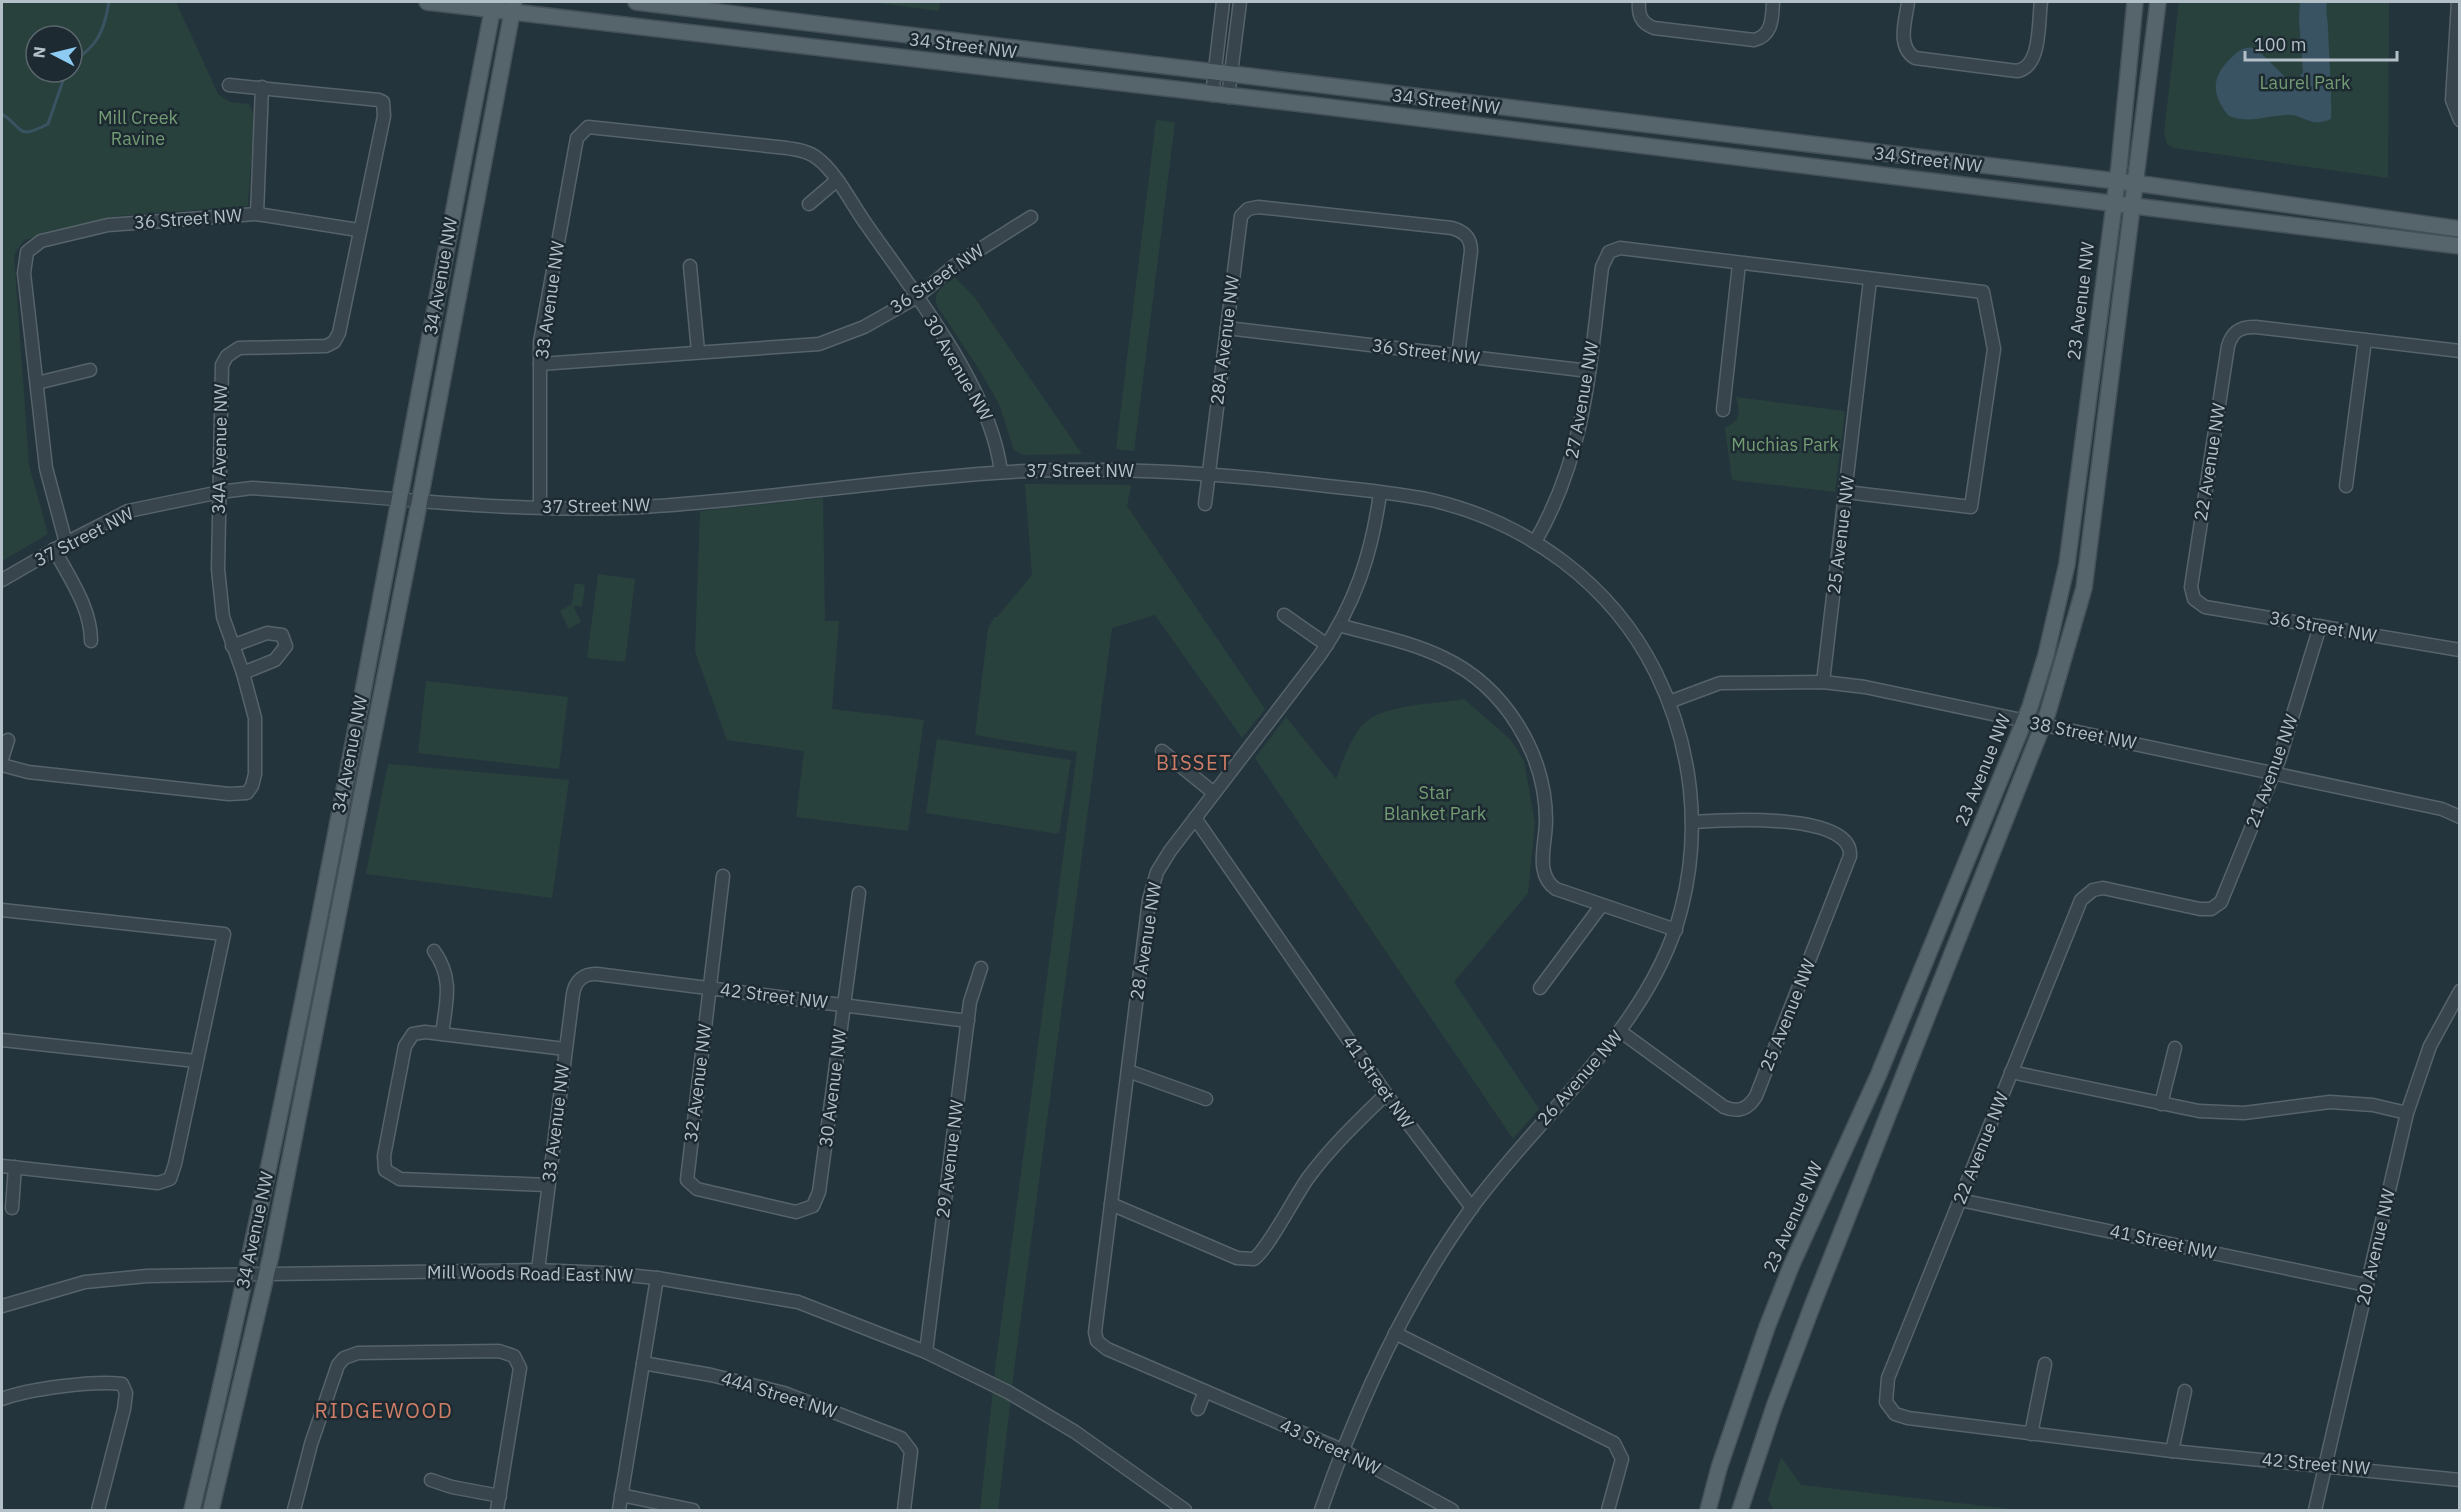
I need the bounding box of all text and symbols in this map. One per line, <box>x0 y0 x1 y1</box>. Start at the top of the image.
north arrow <box>24 24 84 84</box>
scale bar <box>2245 24 2396 62</box>
street label: 34 Street NW <box>908 27 1018 64</box>
text: 100 m <box>2254 33 2306 56</box>
text: N <box>28 45 50 59</box>
park label: Laurel Park <box>2260 71 2351 94</box>
street label: 34 Street NW <box>1391 83 1501 120</box>
park label: Mill Creek Ravine <box>98 106 179 150</box>
street label: 34 Street NW <box>1873 141 1983 178</box>
street label: 36 Street NW <box>133 203 243 234</box>
street label: 34 Avenue NW <box>419 215 462 336</box>
street label: 33 Avenue NW <box>530 239 569 360</box>
street label: 36 Street NW <box>885 239 988 318</box>
street label: 23 Avenue NW <box>2062 240 2099 361</box>
street label: 28A Avenue NW <box>1205 274 1244 406</box>
street label: 30 Avenue NW <box>919 310 998 425</box>
street label: 36 Street NW <box>1371 333 1481 370</box>
street label: 27 Avenue NW <box>1560 339 1603 460</box>
street label: 34A Avenue NW <box>207 384 232 514</box>
street label: 22 Avenue NW <box>2189 401 2230 522</box>
park label: Muchias Park <box>1731 433 1839 456</box>
street label: 37 Street NW <box>1026 459 1134 482</box>
street label: 25 Avenue NW <box>1822 474 1859 595</box>
street label: 37 Street NW <box>542 493 650 518</box>
street label: 37 Street NW <box>30 502 137 571</box>
street label: 36 Street NW <box>2268 606 2378 647</box>
street label: 34 Avenue NW <box>327 693 372 814</box>
street label: 23 Avenue NW <box>1950 710 2015 829</box>
street label: 38 Street NW <box>2028 711 2138 754</box>
street label: 21 Avenue NW <box>2240 711 2303 831</box>
district label: BISSET <box>1156 749 1232 776</box>
park label: Star Blanket Park <box>1384 781 1487 825</box>
street label: 28 Avenue NW <box>1125 880 1166 1001</box>
street label: 25 Avenue NW <box>1755 955 1820 1074</box>
street label: 42 Street NW <box>719 977 829 1014</box>
street label: 32 Avenue NW <box>679 1022 716 1143</box>
street label: 26 Avenue NW <box>1532 1025 1627 1130</box>
street label: 30 Avenue NW <box>814 1027 851 1148</box>
street label: 41 Street NW <box>1338 1031 1419 1133</box>
street label: 33 Avenue NW <box>537 1062 574 1183</box>
street label: 22 Avenue NW <box>1948 1088 2013 1207</box>
street label: 29 Avenue NW <box>931 1098 968 1219</box>
street label: 23 Avenue NW <box>1758 1158 1827 1276</box>
street label: 34 Avenue NW <box>231 1169 278 1290</box>
street label: 20 Avenue NW <box>2351 1186 2400 1307</box>
street label: 41 Street NW <box>2108 1219 2218 1264</box>
street label: Mill Woods Road East NW <box>427 1260 633 1287</box>
street label: 44A Street NW <box>719 1366 840 1423</box>
district label: RIDGEWOOD <box>315 1396 453 1424</box>
street label: 43 Street NW <box>1276 1413 1384 1480</box>
street label: 42 Street NW <box>2261 1447 2371 1480</box>

